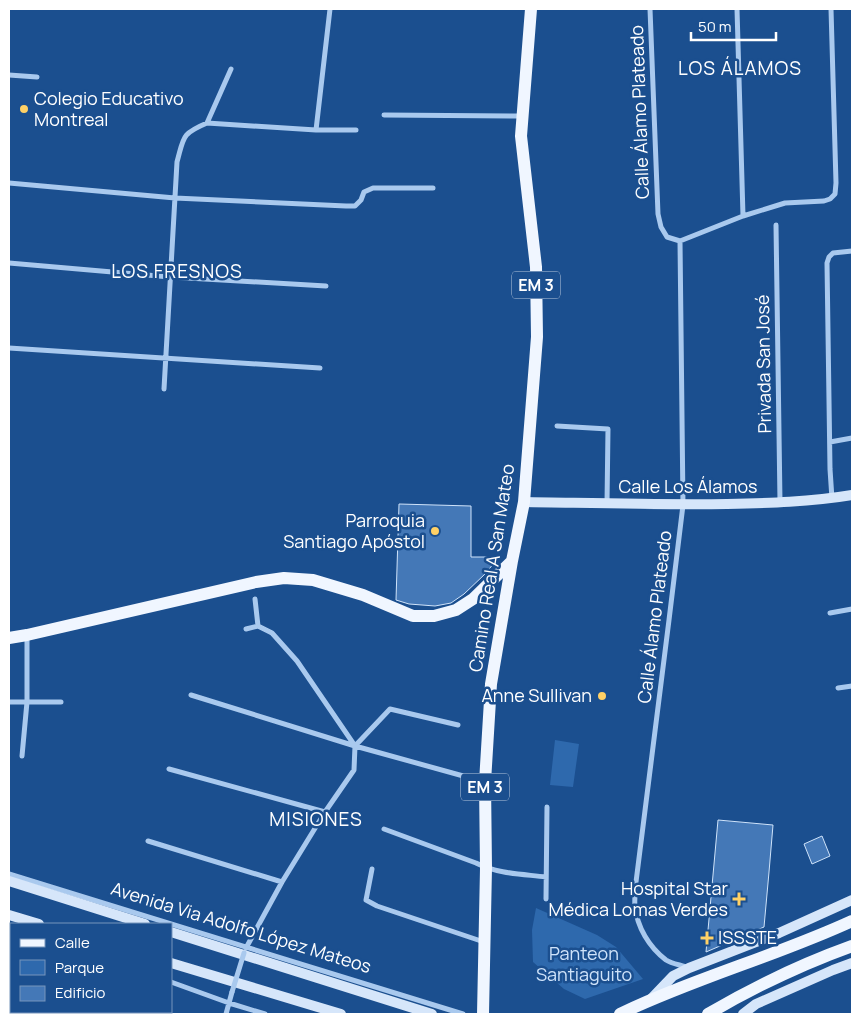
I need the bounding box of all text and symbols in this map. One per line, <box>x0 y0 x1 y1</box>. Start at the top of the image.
scale bar <box>691 10 776 42</box>
text: 50 m <box>698 16 732 37</box>
street label: Calle Álamo Plateado <box>624 25 654 199</box>
district label: LOS ÁLAMOS <box>678 55 802 81</box>
place label: Colegio Educativo Montreal <box>34 86 184 131</box>
marker: Colegio Educativo Montreal <box>18 103 30 115</box>
district label: LOS FRESNOS <box>111 258 243 284</box>
road number: EM 3 <box>512 272 560 298</box>
street label: Privada San José <box>750 294 776 434</box>
street label: Camino Real A San Mateo <box>463 462 519 674</box>
street label: Calle Los Álamos <box>618 474 758 498</box>
place label: Parroquia Santiago Apóstol <box>283 508 425 553</box>
marker: Parroquia Santiago Apóstol <box>429 525 441 537</box>
street label: Calle Álamo Plateado <box>631 529 677 705</box>
place label: Anne Sullivan <box>481 683 592 707</box>
marker: Anne Sullivan <box>596 690 608 702</box>
road number: EM 3 <box>461 774 509 800</box>
district label: MISIONES <box>269 806 363 832</box>
street label: Avenida Via Adolfo López Mateos <box>108 876 374 978</box>
place label: Hospital Star Médica Lomas Verdes <box>549 876 729 921</box>
marker: Hospital Star Médica Lomas Verdes <box>732 892 746 906</box>
legend <box>10 923 172 1013</box>
place label: ISSSTE <box>718 925 777 949</box>
marker: ISSSTE <box>700 931 714 945</box>
text: Calle <box>55 932 90 953</box>
park label: Panteon Santiaguito <box>536 941 632 986</box>
text: Parque <box>55 957 104 978</box>
text: Edificio <box>55 982 106 1003</box>

